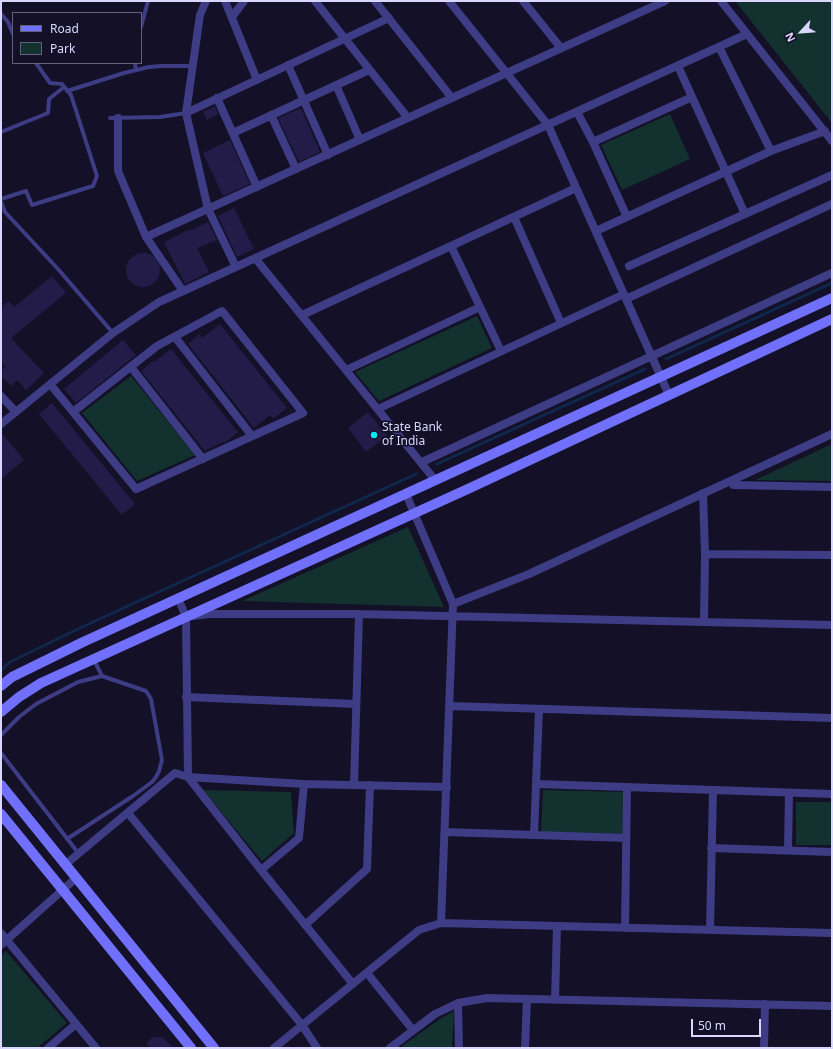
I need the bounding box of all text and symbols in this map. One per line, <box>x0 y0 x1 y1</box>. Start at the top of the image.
legend <box>12 12 142 64</box>
north arrow <box>781 12 821 52</box>
text: Road <box>50 20 79 37</box>
text: N <box>781 30 798 45</box>
text: Park <box>50 40 75 57</box>
place label: State Bank of India <box>382 421 442 449</box>
marker: State Bank of India <box>369 430 379 440</box>
scale bar <box>693 1011 763 1037</box>
text: 50 m <box>698 1017 726 1034</box>

